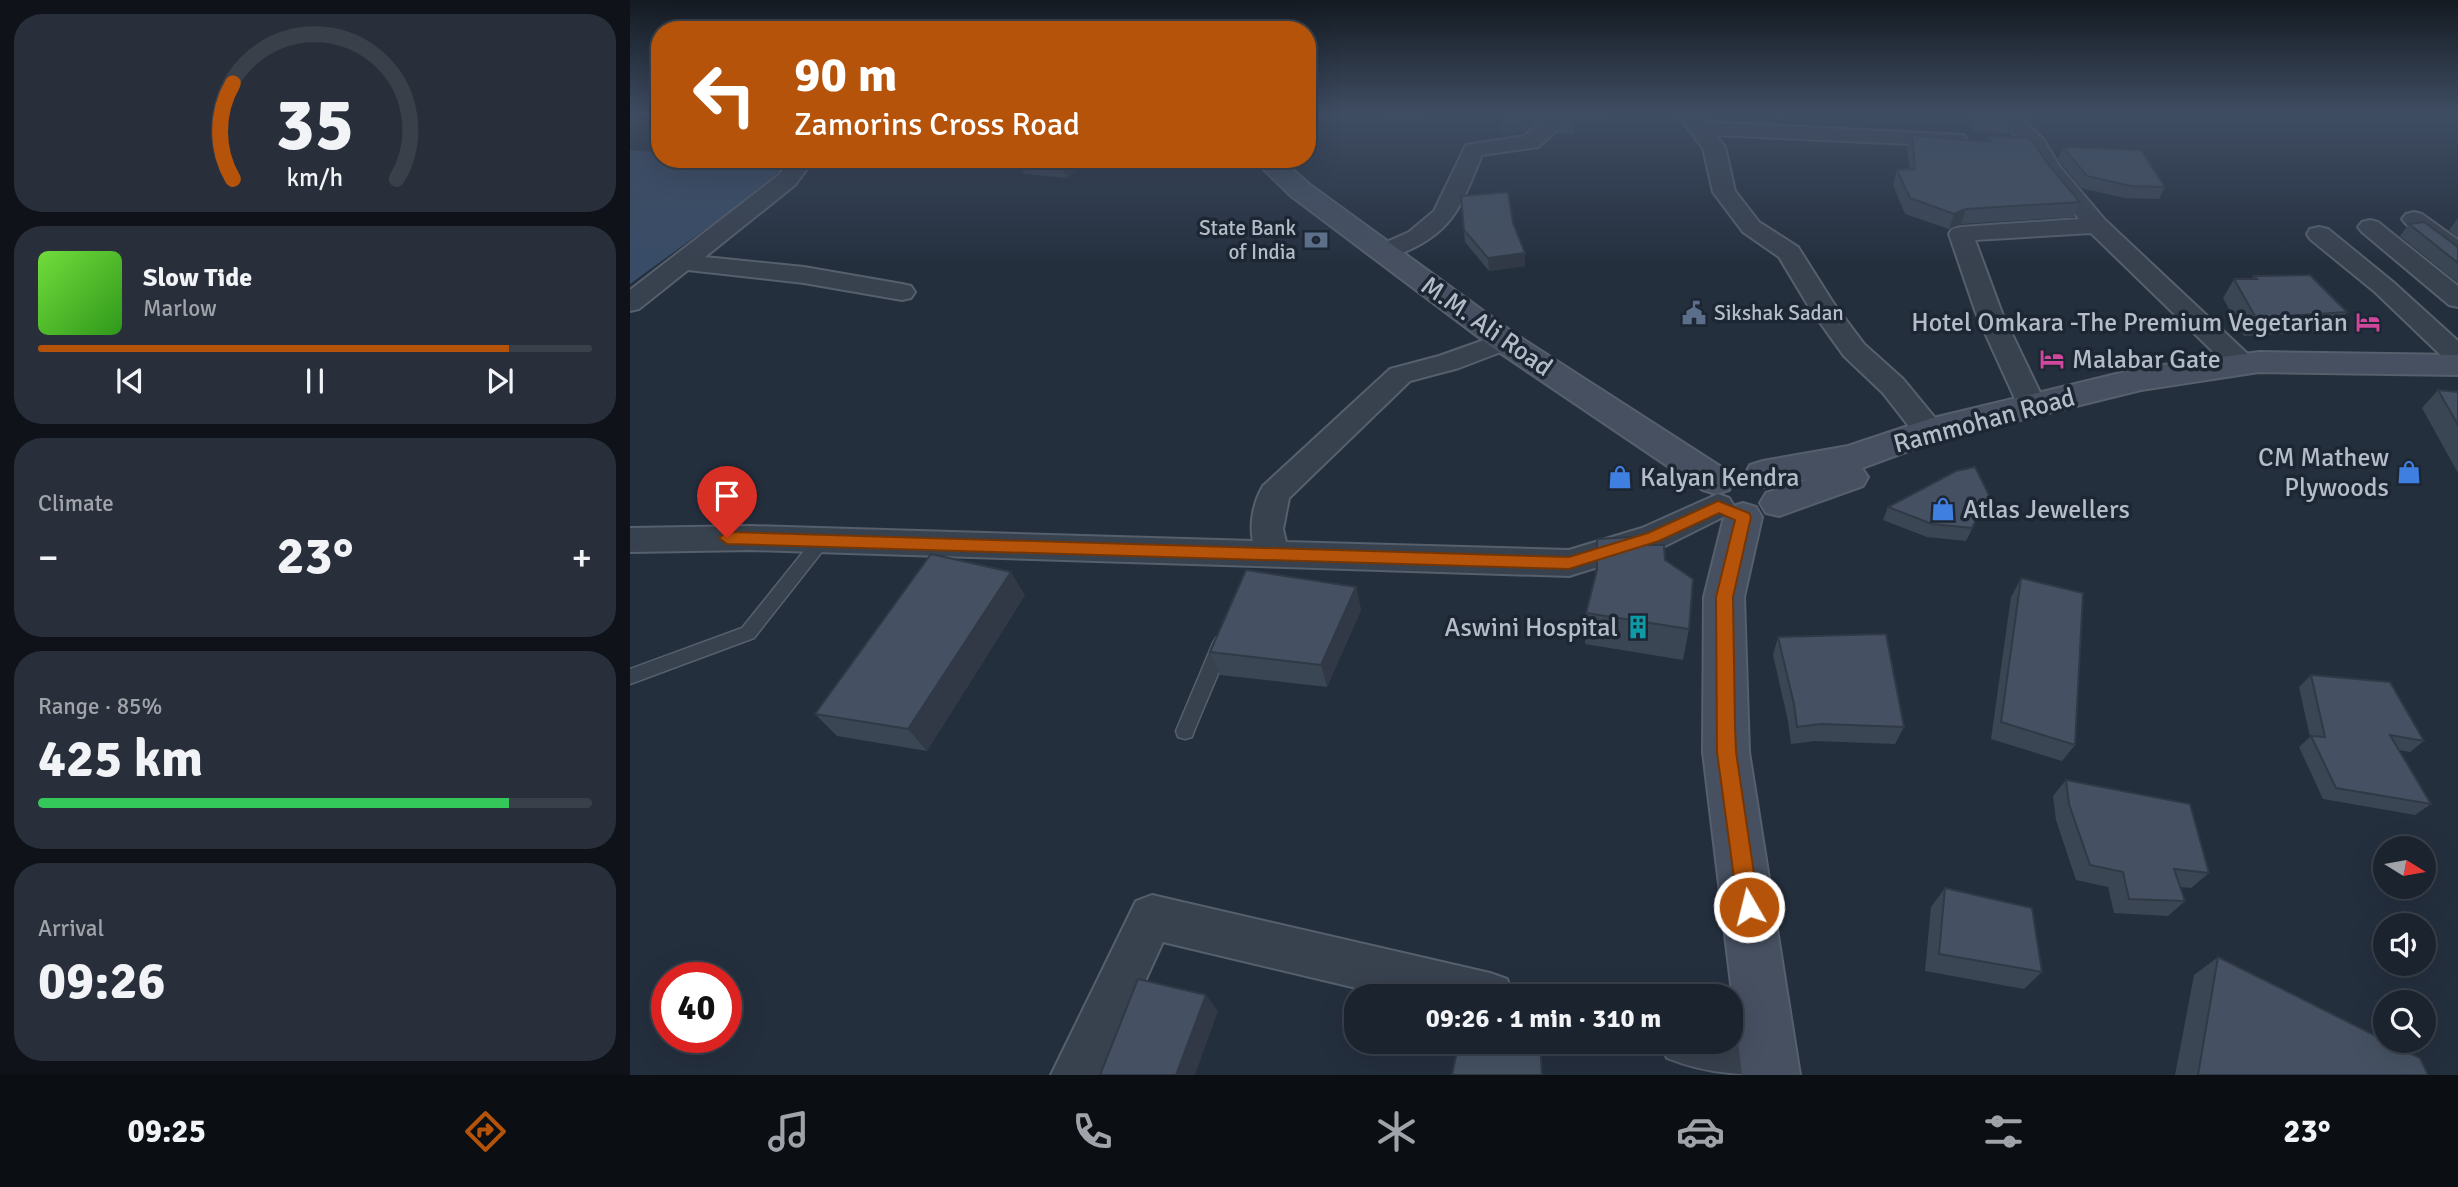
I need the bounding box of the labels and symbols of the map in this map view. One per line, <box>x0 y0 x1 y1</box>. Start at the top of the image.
place label: State Bank of India <box>1199 215 1296 265</box>
bank icon: State Bank of India <box>1302 226 1330 254</box>
street label: M.M. Ali Road <box>1415 270 1558 384</box>
public building icon: Sikshak Sadan <box>1680 299 1708 327</box>
place label: Sikshak Sadan <box>1714 300 1844 326</box>
place label: Hotel Omkara -The Premium Vegetarian <box>1911 307 2348 339</box>
hotel icon: Hotel Omkara -The Premium Vegetarian <box>2354 308 2382 336</box>
place label: Malabar Gate <box>2072 344 2221 376</box>
hotel icon: Malabar Gate <box>2038 345 2066 373</box>
street label: Rammohan Road <box>1890 381 2078 461</box>
place label: CM Mathew Plywoods <box>2258 442 2389 504</box>
shop icon: CM Mathew Plywoods <box>2395 458 2423 486</box>
place label: Kalyan Kendra <box>1640 462 1800 494</box>
shop icon: Kalyan Kendra <box>1606 463 1634 491</box>
pin <box>697 466 757 538</box>
place label: Atlas Jewellers <box>1963 494 2130 526</box>
shop icon: Atlas Jewellers <box>1929 495 1957 523</box>
place label: Aswini Hospital <box>1445 612 1618 644</box>
building icon: Aswini Hospital <box>1624 613 1652 641</box>
north arrow <box>2373 836 2436 900</box>
position arrow <box>1712 870 1786 944</box>
speed limit sign: 40 <box>651 962 742 1053</box>

